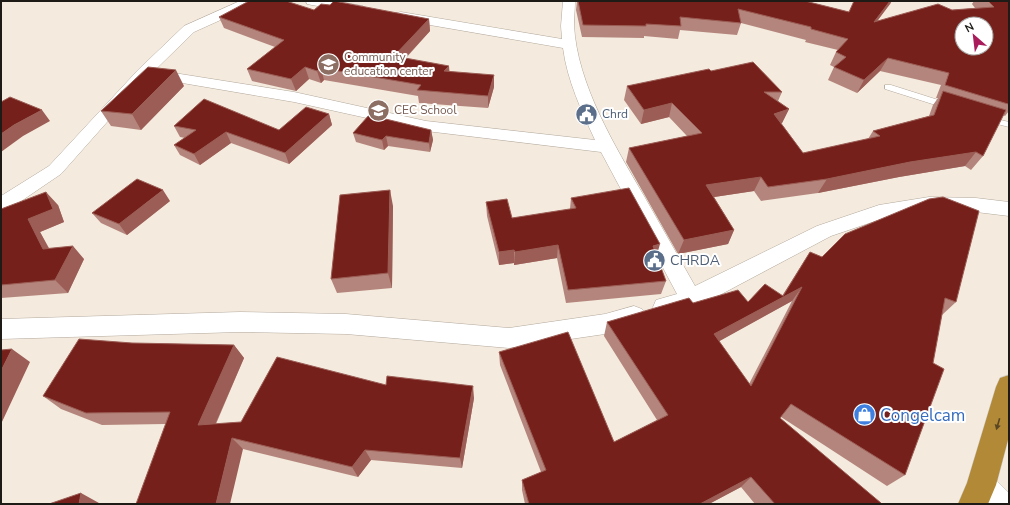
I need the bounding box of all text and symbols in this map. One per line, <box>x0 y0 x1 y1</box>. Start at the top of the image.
north arrow <box>954 16 994 56</box>
text: N <box>962 19 977 36</box>
place label: Community education center <box>344 49 434 79</box>
school or university icon: Community education center <box>316 51 342 77</box>
school or university icon: CEC School <box>365 97 391 123</box>
public building icon: Chrd <box>573 101 599 127</box>
place label: CEC School <box>394 102 457 118</box>
place label: Chrd <box>602 106 628 122</box>
public building icon: CHRDA <box>642 247 668 273</box>
place label: CHRDA <box>670 251 720 270</box>
shop icon: Congelcam <box>851 402 877 428</box>
place label: Congelcam <box>880 404 965 427</box>
one-way arrow <box>995 418 1001 430</box>

